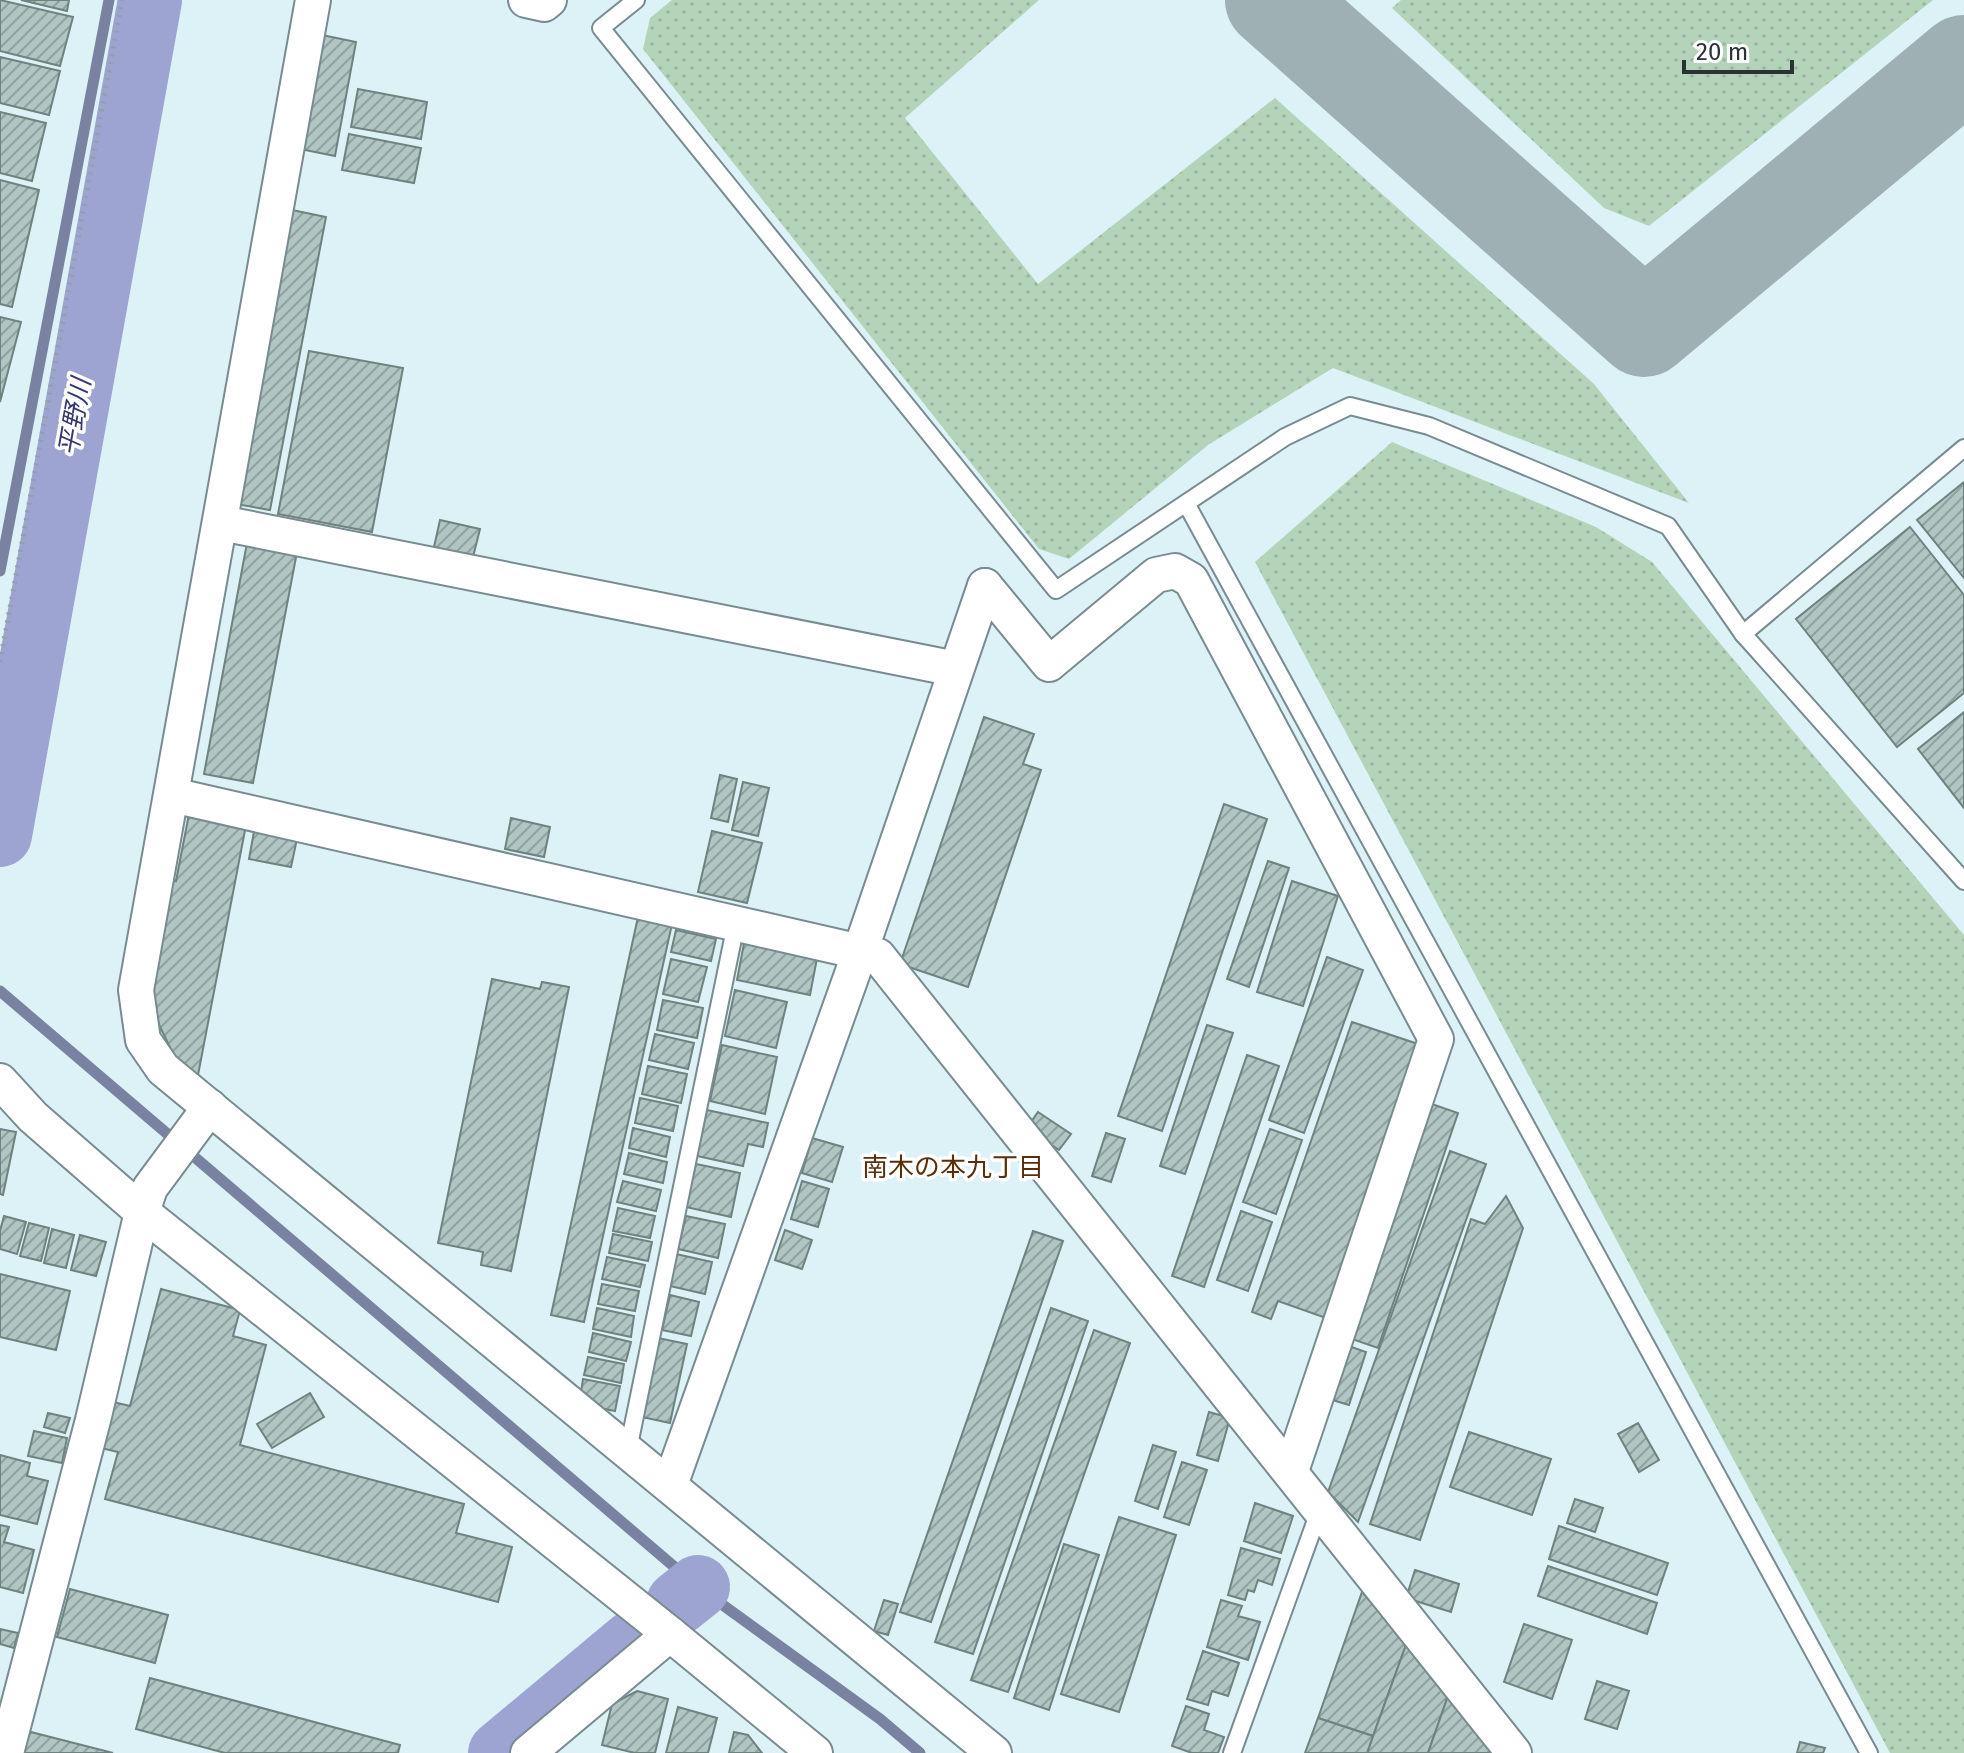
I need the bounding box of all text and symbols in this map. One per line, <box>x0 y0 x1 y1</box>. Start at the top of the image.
scale bar <box>1684 24 1792 74</box>
text: 20 m <box>1696 38 1748 66</box>
water label: 平野川 <box>53 373 98 458</box>
district label: 南木の本九丁目 <box>862 1152 1044 1183</box>

